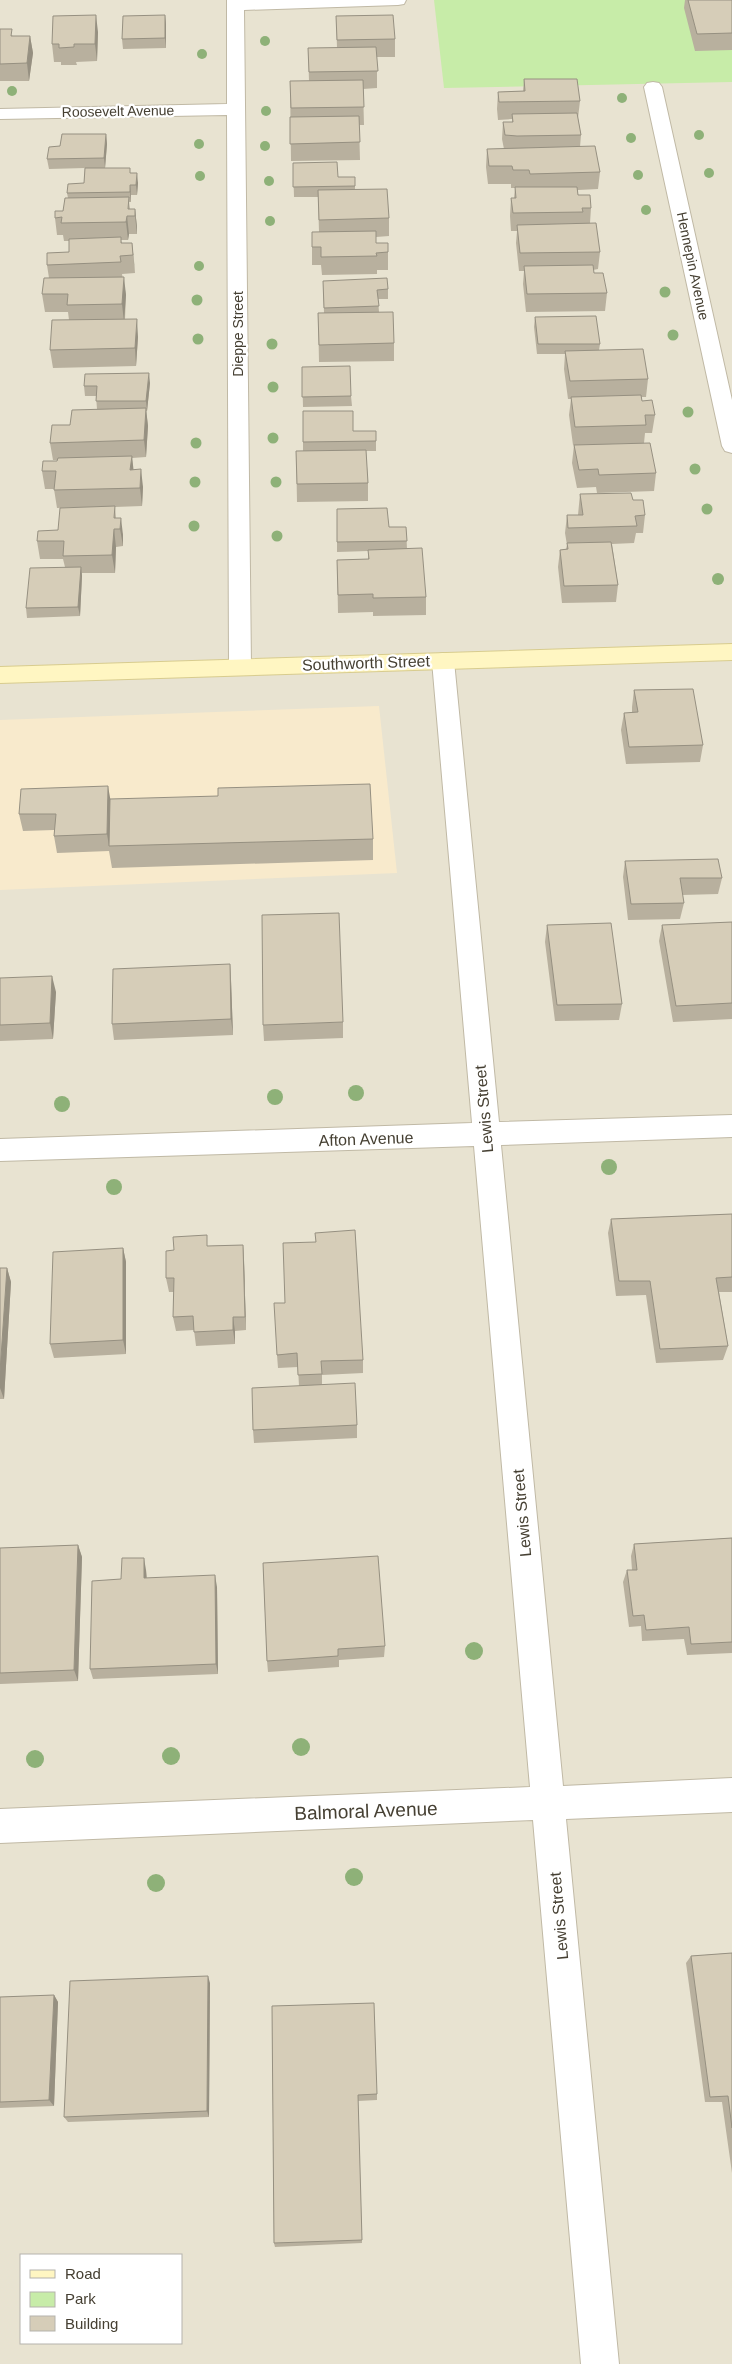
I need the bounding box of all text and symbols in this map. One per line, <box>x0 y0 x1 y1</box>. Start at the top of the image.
street label: Roosevelt Avenue <box>62 102 175 120</box>
street label: Hennepin Avenue <box>674 210 712 322</box>
street label: Dieppe Street <box>230 291 246 377</box>
street label: Southworth Street <box>302 652 431 674</box>
street label: Lewis Street <box>472 1064 496 1154</box>
street label: Afton Avenue <box>318 1129 414 1149</box>
street label: Lewis Street <box>510 1468 534 1558</box>
street label: Balmoral Avenue <box>294 1798 438 1824</box>
street label: Lewis Street <box>547 1871 571 1961</box>
legend <box>20 2254 182 2344</box>
text: Road <box>65 2265 101 2282</box>
text: Park <box>65 2290 96 2307</box>
text: Building <box>65 2315 118 2332</box>

